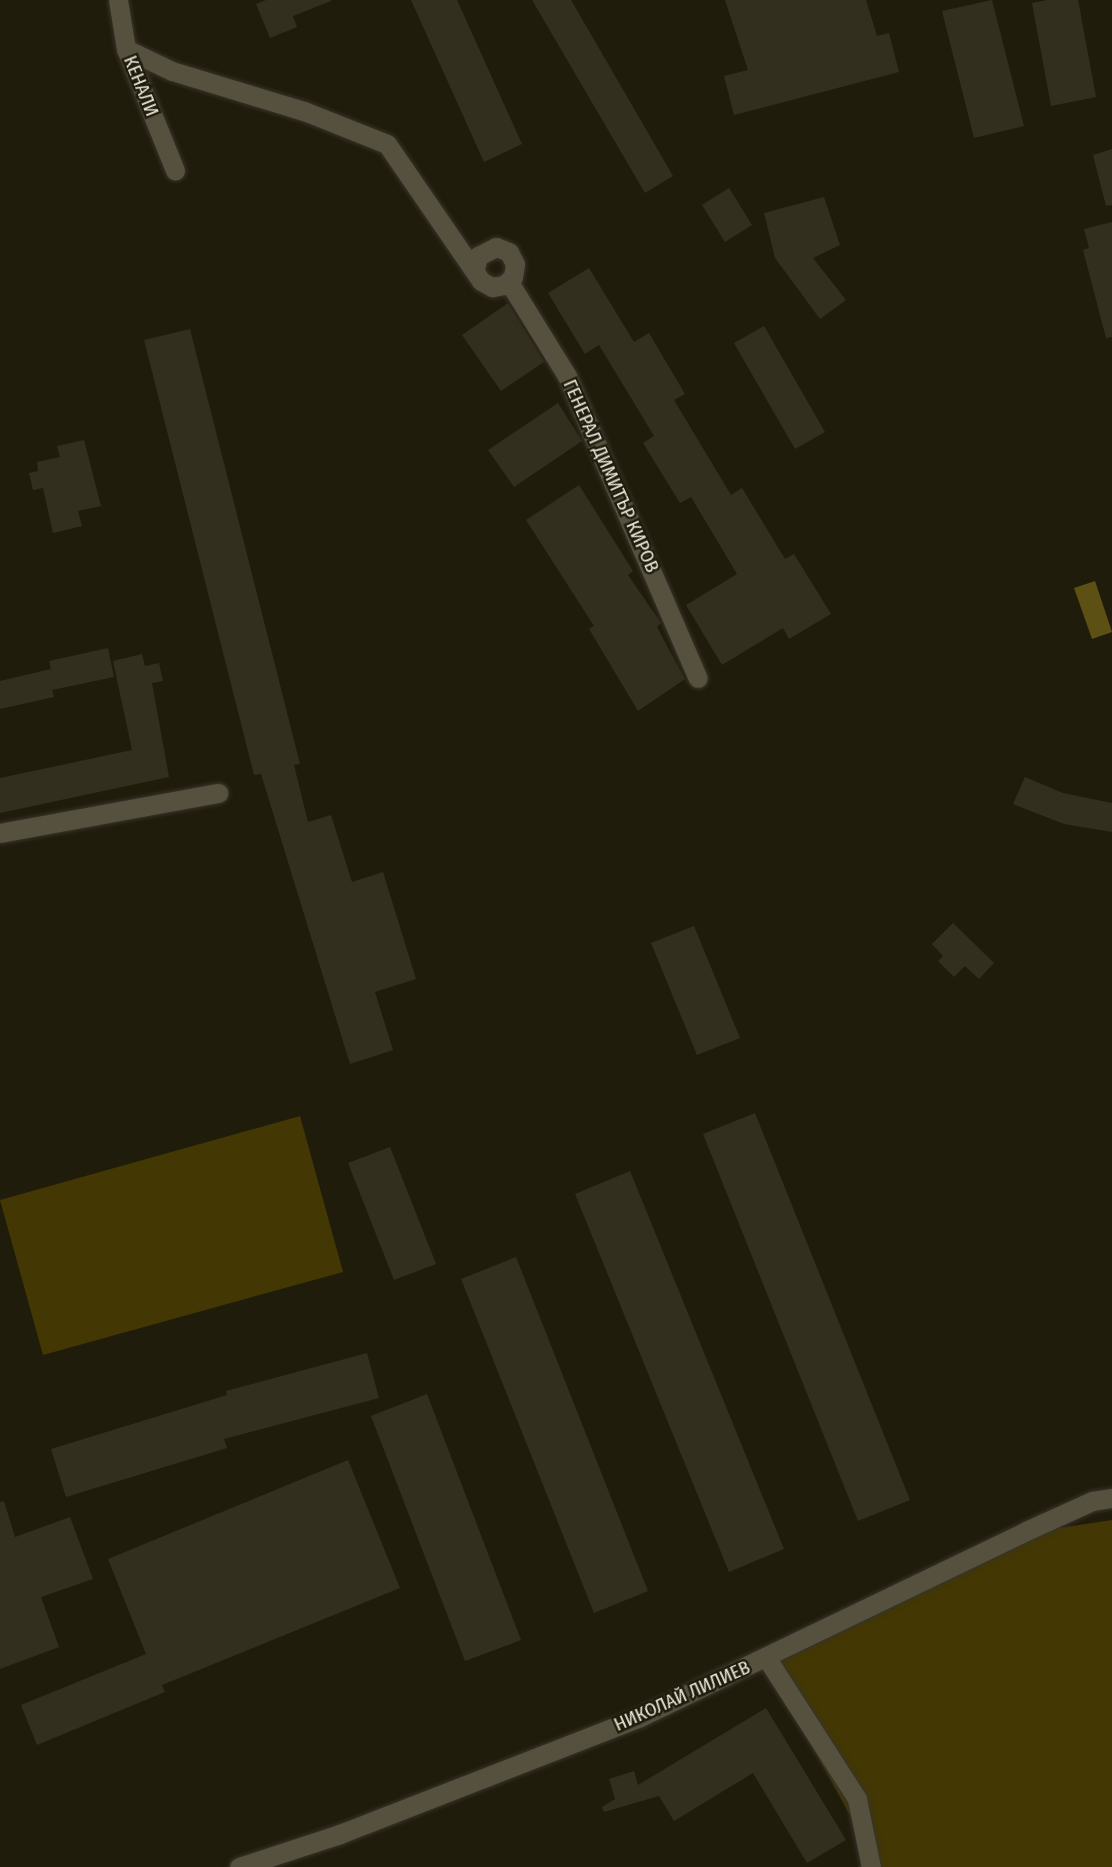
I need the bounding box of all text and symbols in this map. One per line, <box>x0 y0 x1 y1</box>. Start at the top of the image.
street label: КЕНАЛИ <box>119 52 163 120</box>
street label: ГЕНЕРАЛ ДИМИТЪР КИРОВ <box>558 376 664 576</box>
street label: НИКОЛАЙ ЛИЛИЕВ <box>611 1656 753 1736</box>

